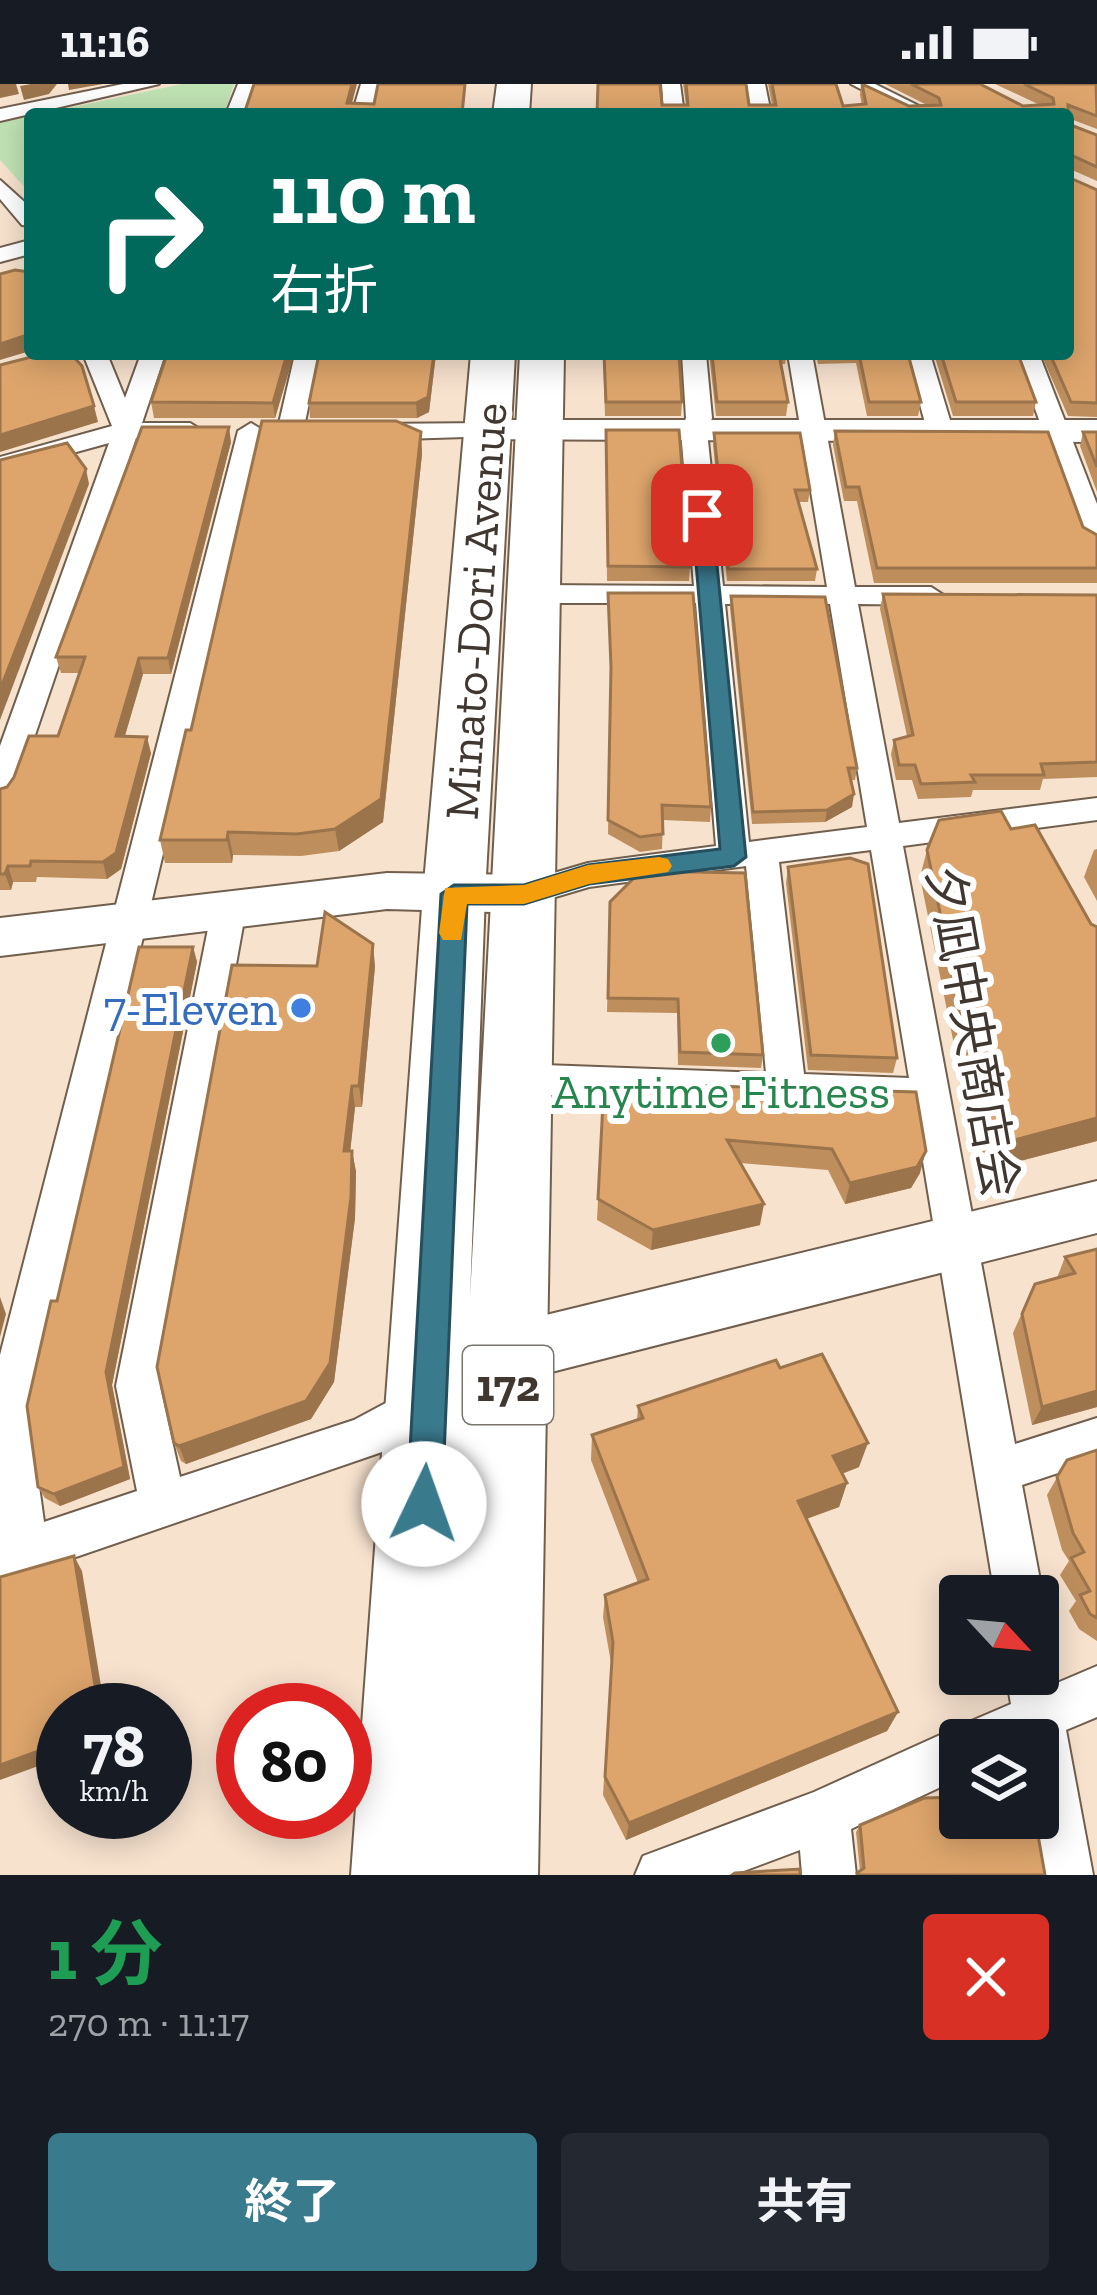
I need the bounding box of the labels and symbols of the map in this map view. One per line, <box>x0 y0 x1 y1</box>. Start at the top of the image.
street label: Minato-Dori Avenue <box>432 401 519 822</box>
pin <box>651 464 753 566</box>
street label: 夕凪中央商店会 <box>915 861 1030 1201</box>
place label: 7-Eleven <box>104 980 277 1037</box>
marker: 7-Eleven <box>288 995 314 1021</box>
marker: Anytime Fitness <box>708 1030 734 1056</box>
place label: Anytime Fitness <box>552 1063 890 1120</box>
road number: 172 <box>463 1346 553 1424</box>
position arrow <box>361 1441 487 1567</box>
north arrow <box>939 1575 1059 1695</box>
speed limit sign: 80 <box>216 1683 372 1839</box>

